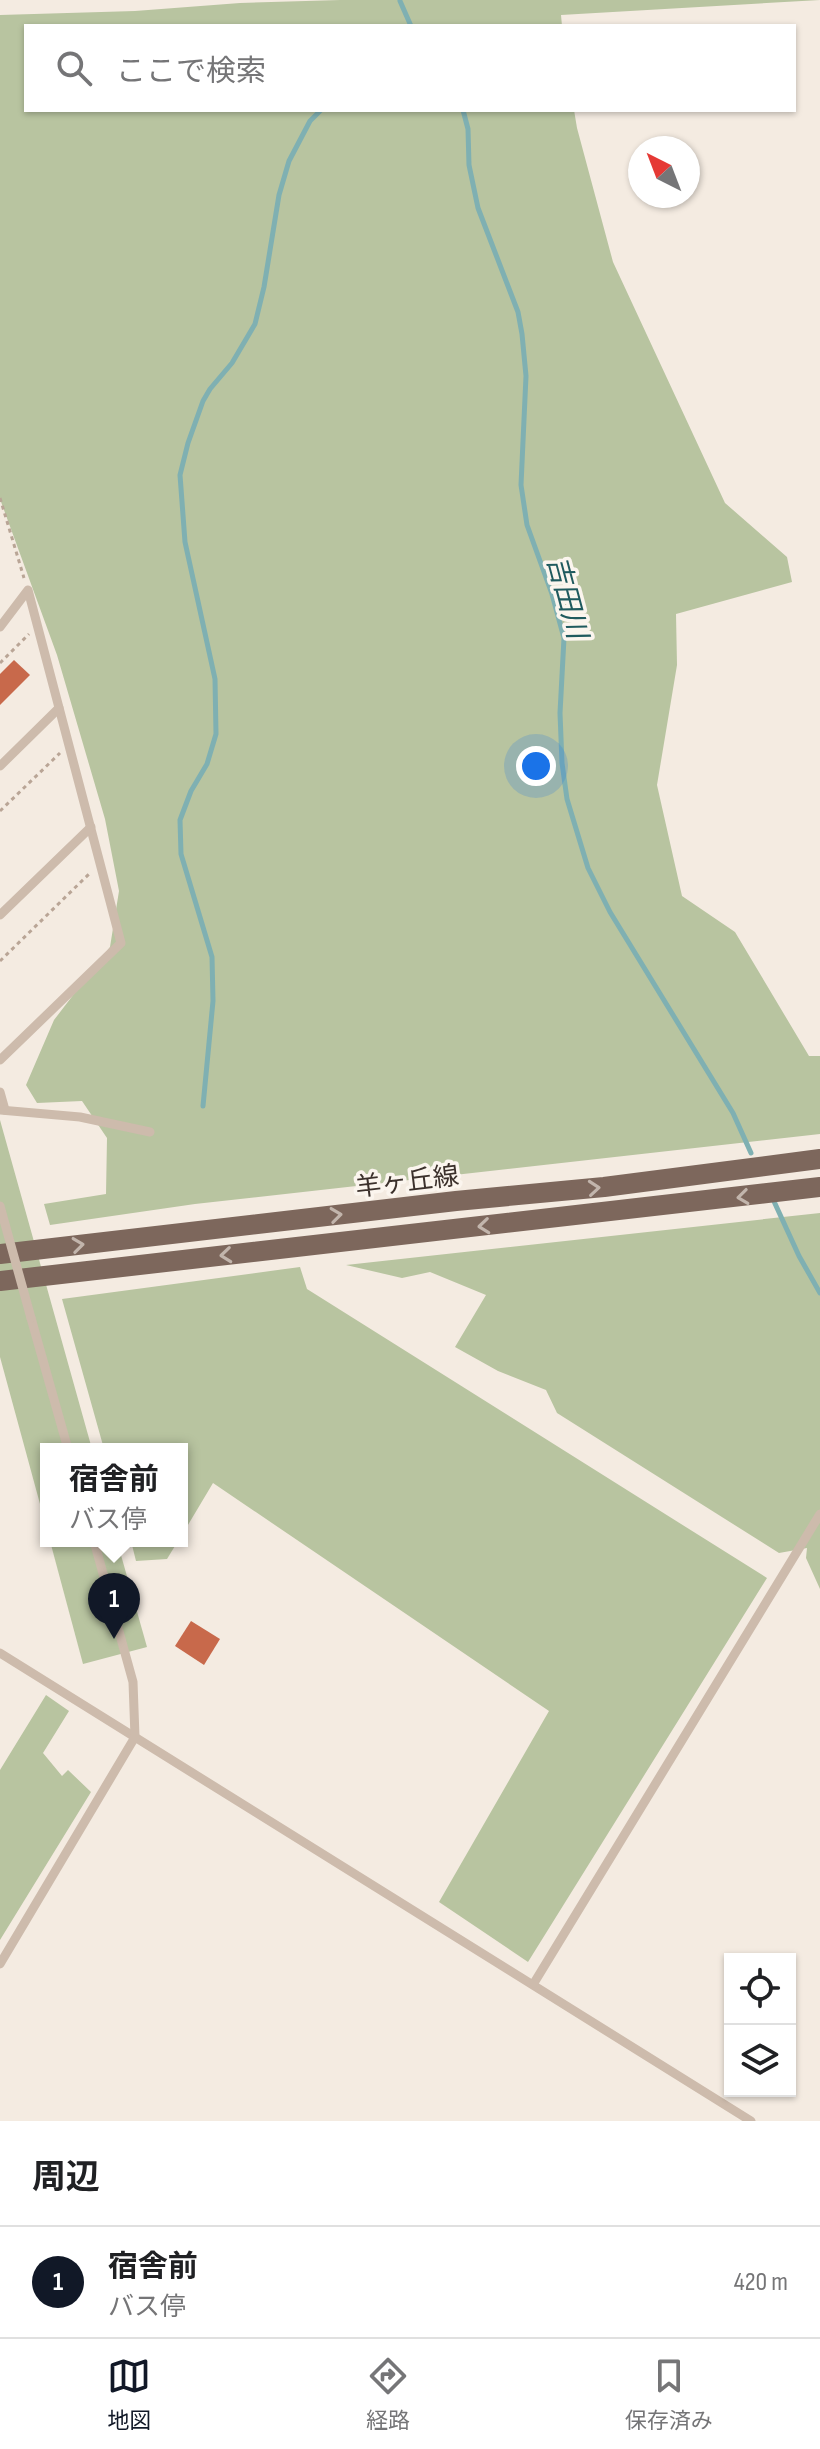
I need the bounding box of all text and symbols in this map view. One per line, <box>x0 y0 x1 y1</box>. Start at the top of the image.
search box <box>24 24 796 112</box>
icon: search <box>52 46 96 90</box>
text: ここで検索 <box>116 54 266 90</box>
north arrow <box>628 136 700 208</box>
water label: 吉田川 <box>540 553 594 645</box>
your location <box>516 746 556 786</box>
street label: 羊ヶ丘線 <box>354 1161 461 1204</box>
one-way arrow <box>588 1180 601 1197</box>
one-way arrow <box>736 1188 749 1205</box>
one-way arrow <box>330 1207 343 1224</box>
one-way arrow <box>477 1217 490 1234</box>
one-way arrow <box>71 1237 84 1254</box>
one-way arrow <box>219 1246 233 1263</box>
popup <box>40 1443 188 1547</box>
text: 宿舎前 <box>69 1462 159 1498</box>
text: バス停 <box>69 1505 147 1536</box>
pin: 1 <box>88 1573 140 1639</box>
map controls <box>724 1953 796 2097</box>
button: locate <box>724 1953 796 2025</box>
button: layers <box>724 2025 796 2097</box>
text: 周辺 <box>32 2157 100 2198</box>
text: 宿舎前 <box>108 2249 198 2285</box>
text: 1 <box>53 2267 63 2298</box>
text: 420 m <box>734 2267 788 2298</box>
text: バス停 <box>108 2292 186 2323</box>
tab: 地図 <box>107 2354 151 2435</box>
tab: 経路 <box>366 2354 410 2435</box>
tab: 保存済み <box>625 2354 713 2435</box>

